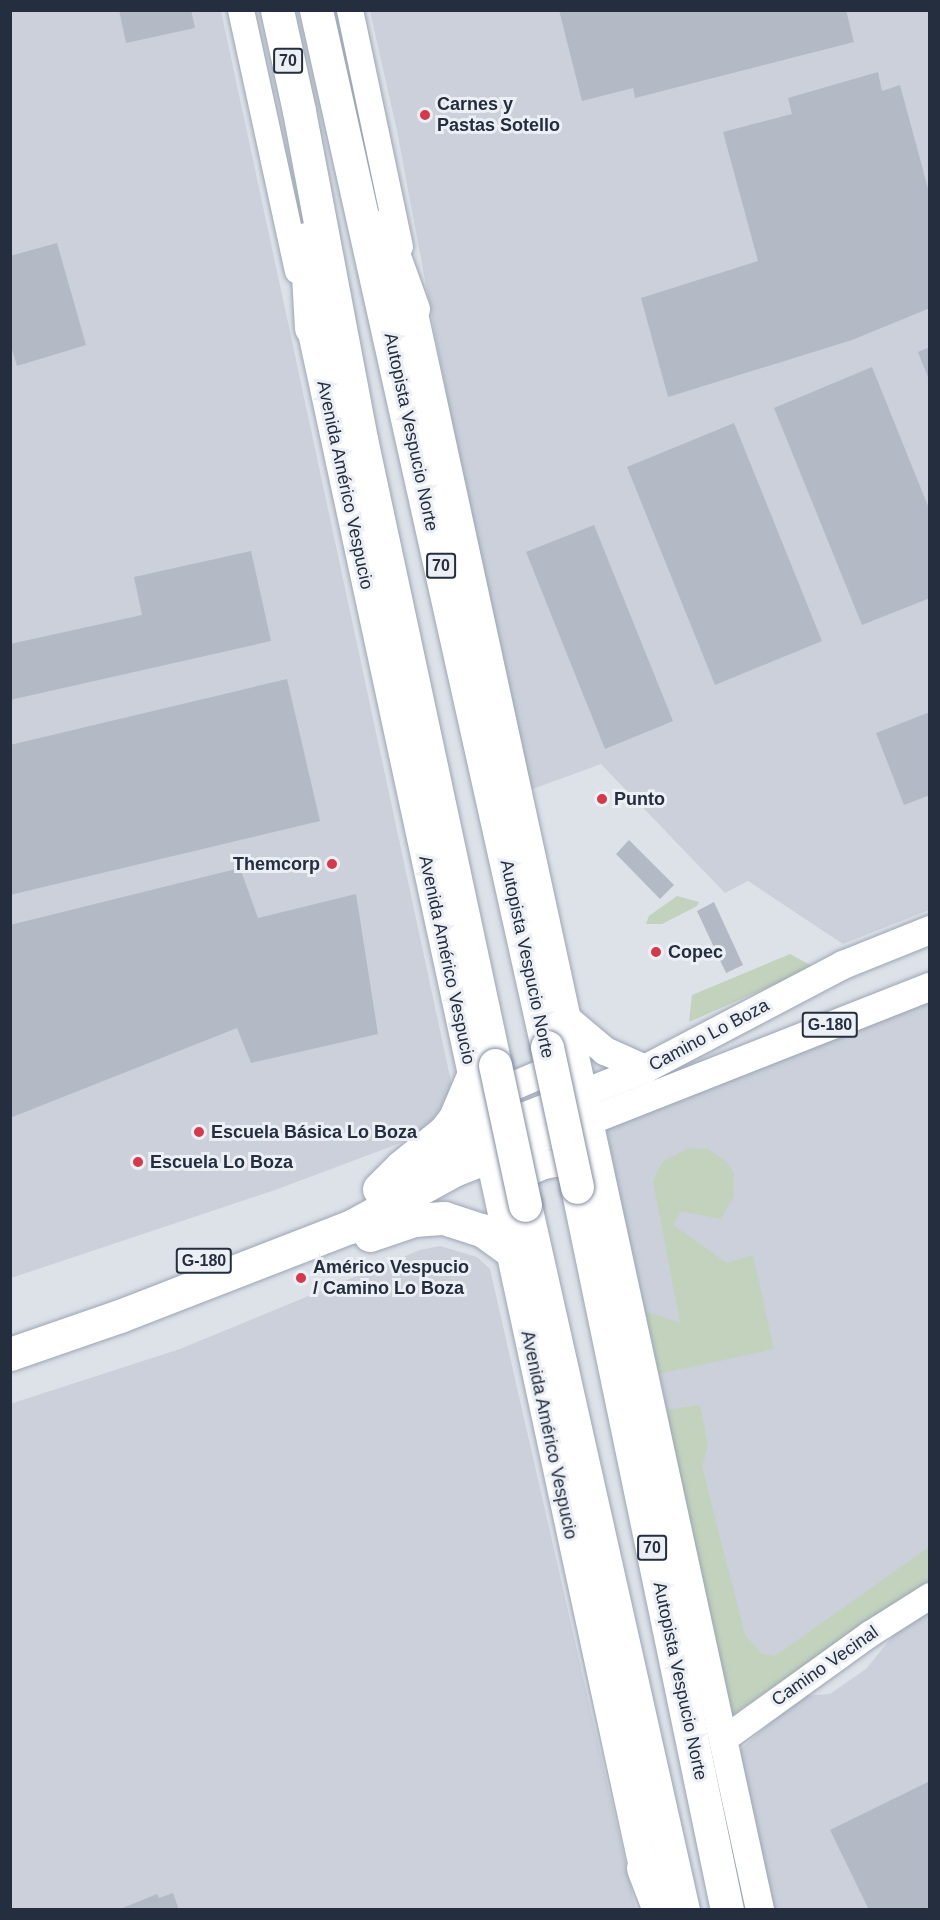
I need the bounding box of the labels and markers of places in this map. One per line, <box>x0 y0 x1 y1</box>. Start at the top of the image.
place label: Carnes y Pastas Sotello <box>437 94 560 136</box>
marker: Carnes y Pastas Sotello <box>418 108 432 122</box>
place label: Punto <box>614 788 665 810</box>
marker: Punto <box>595 792 609 806</box>
place label: Themcorp <box>233 853 320 875</box>
marker: Themcorp <box>325 857 339 871</box>
place label: Copec <box>668 941 723 963</box>
marker: Copec <box>649 945 663 959</box>
place label: Escuela Básica Lo Boza <box>211 1121 417 1143</box>
marker: Escuela Básica Lo Boza <box>192 1125 206 1139</box>
place label: Escuela Lo Boza <box>150 1151 293 1173</box>
marker: Escuela Lo Boza <box>131 1155 145 1169</box>
place label: Américo Vespucio / Camino Lo Boza <box>313 1257 469 1300</box>
marker: Américo Vespucio / Camino Lo Boza <box>294 1271 308 1285</box>

